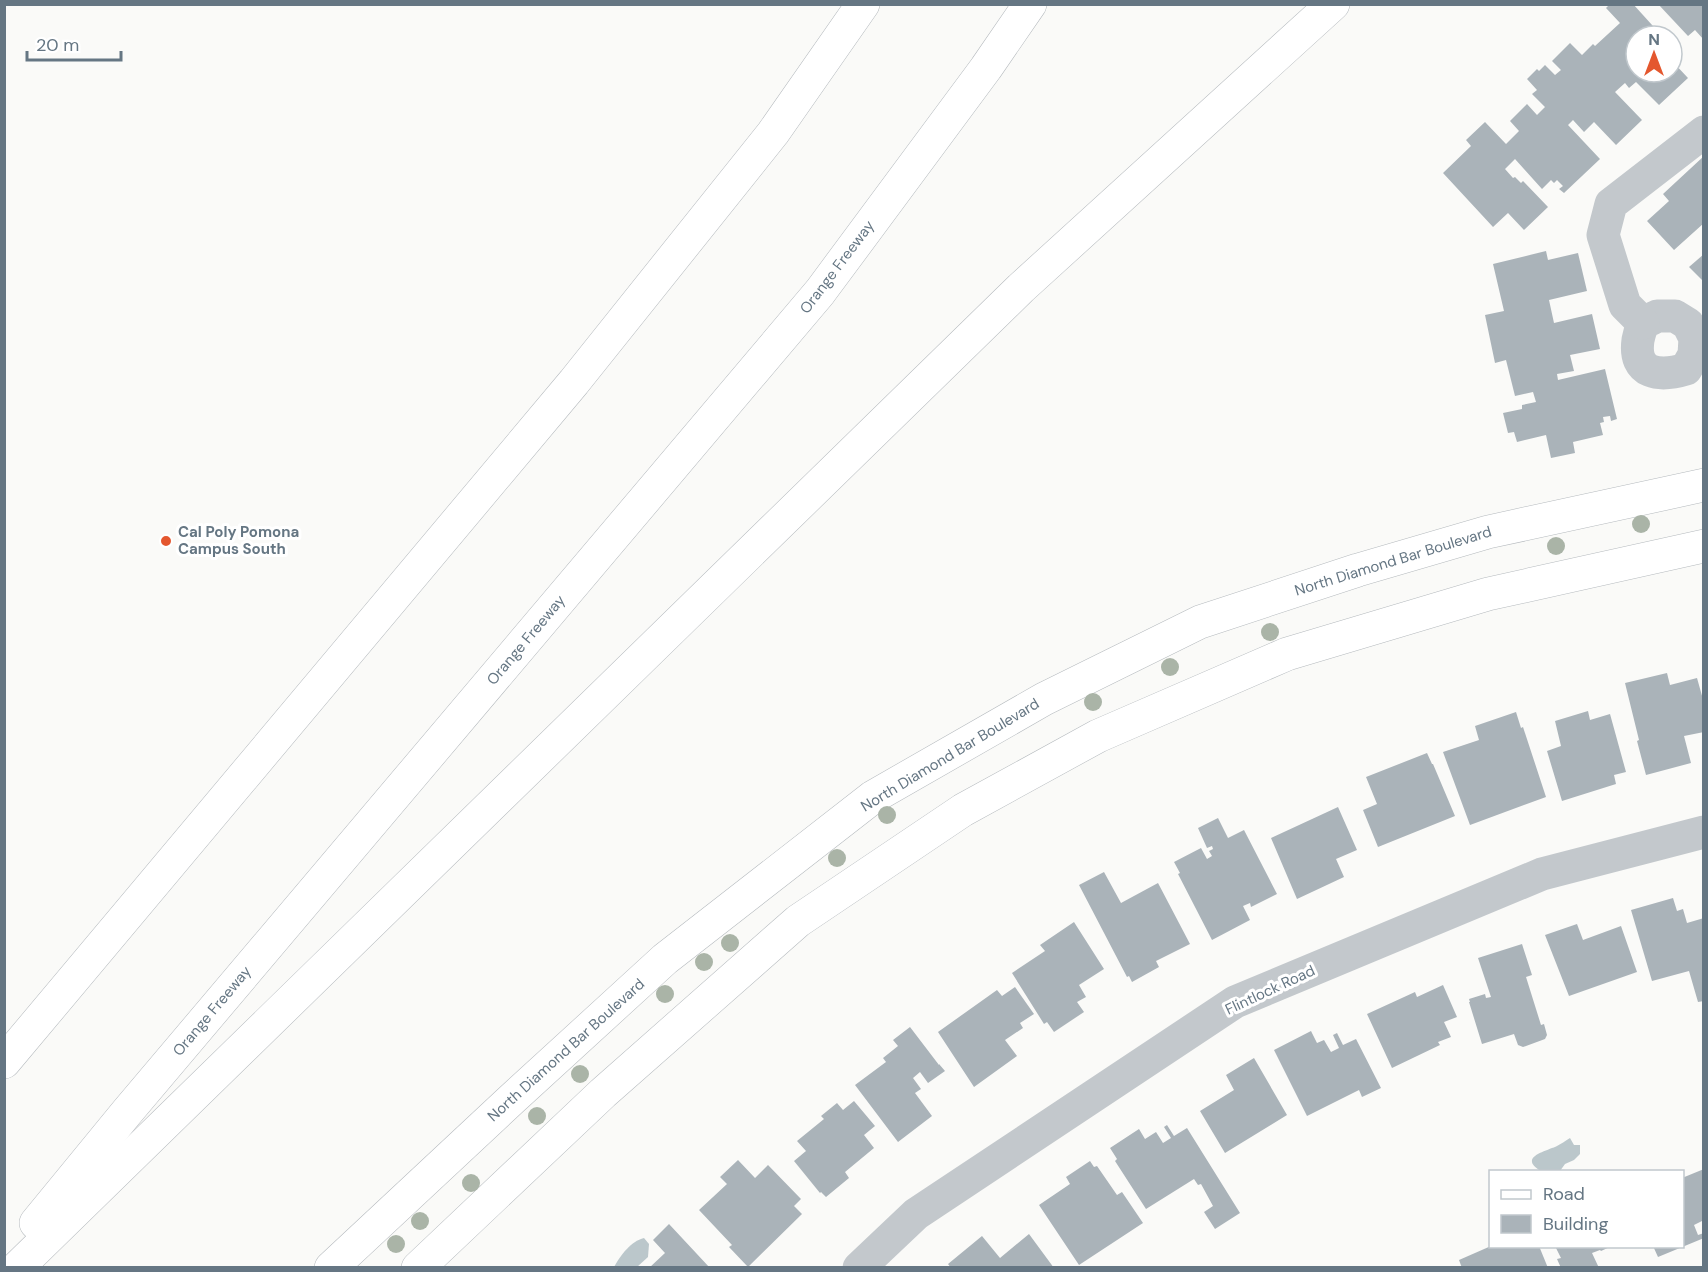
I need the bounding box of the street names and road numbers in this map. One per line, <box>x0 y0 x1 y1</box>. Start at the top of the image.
street label: Orange Freeway <box>795 216 879 318</box>
street label: North Diamond Bar Boulevard <box>1292 521 1494 601</box>
street label: Orange Freeway <box>482 590 570 689</box>
street label: North Diamond Bar Boulevard <box>857 694 1043 816</box>
street label: Flintlock Road <box>1222 960 1318 1020</box>
street label: Orange Freeway <box>168 961 256 1060</box>
street label: North Diamond Bar Boulevard <box>483 974 649 1126</box>

